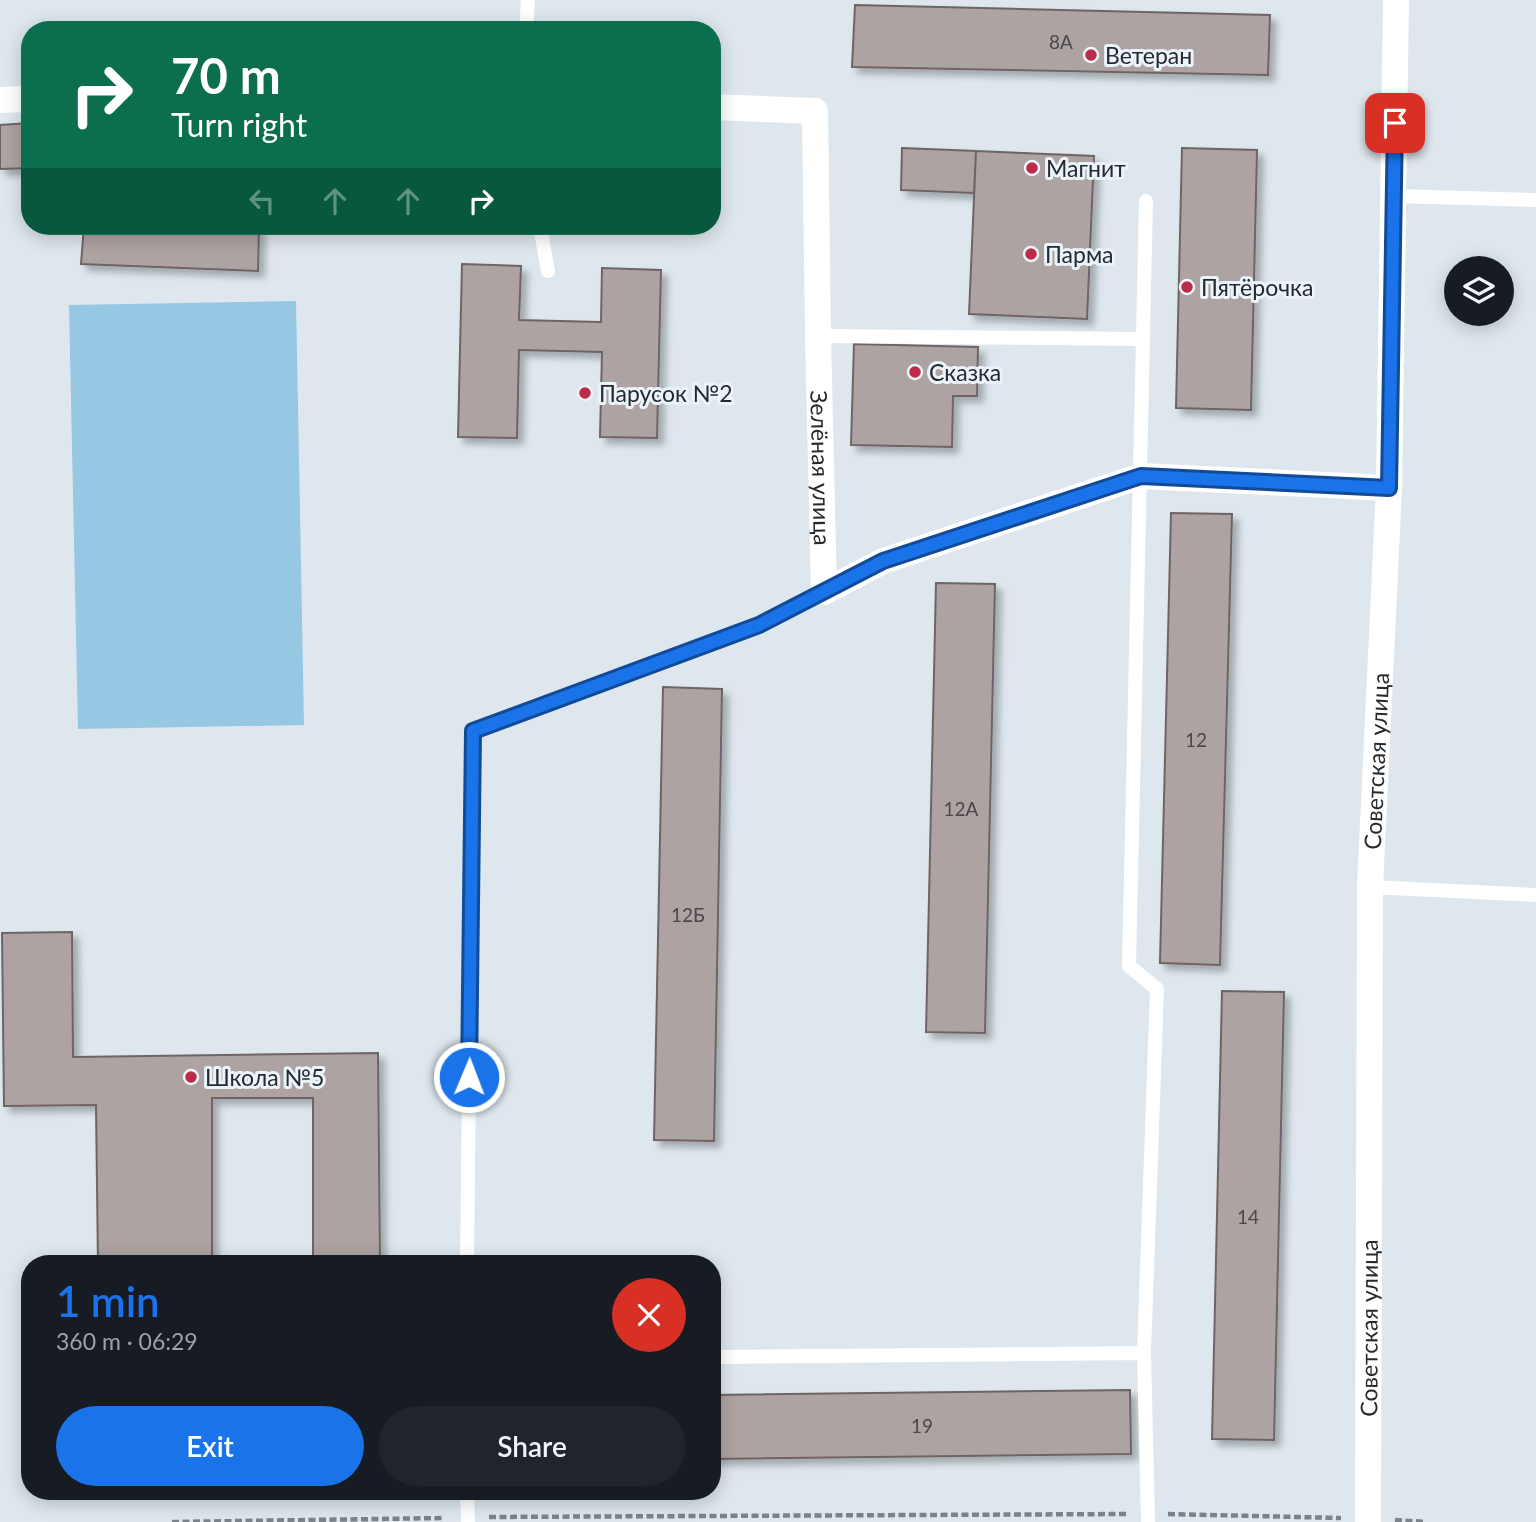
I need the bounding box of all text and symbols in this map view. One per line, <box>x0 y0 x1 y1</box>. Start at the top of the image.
house number: 8А <box>1049 30 1073 53</box>
place label: Ветеран <box>1105 41 1192 69</box>
text: 70 m <box>171 46 281 104</box>
marker: Ветеран <box>1083 47 1099 63</box>
icon: right <box>56 49 147 140</box>
pin <box>1365 93 1425 153</box>
icon: arrive <box>1376 104 1414 142</box>
text: Turn right <box>171 105 307 144</box>
place label: Магнит <box>1046 154 1126 182</box>
marker: Магнит <box>1024 160 1040 176</box>
icon: left <box>243 182 281 220</box>
icon: ahead <box>316 182 354 220</box>
icon: ahead <box>389 182 427 220</box>
icon: right <box>462 182 500 220</box>
place label: Парма <box>1045 240 1114 268</box>
marker: Парма <box>1023 246 1039 262</box>
map controls <box>1444 256 1514 326</box>
button: layers <box>1444 256 1514 326</box>
place label: Пятёрочка <box>1201 273 1313 301</box>
marker: Пятёрочка <box>1179 279 1195 295</box>
place label: Сказка <box>929 358 1001 386</box>
marker: Сказка <box>907 364 923 380</box>
place label: Парусок №2 <box>599 379 733 407</box>
marker: Парусок №2 <box>577 385 593 401</box>
street label: Зелёная улица <box>805 390 837 546</box>
street label: Советская улица <box>1358 672 1394 850</box>
house number: 12 <box>1185 728 1207 751</box>
house number: 12А <box>944 797 979 820</box>
house number: 12Б <box>671 903 705 926</box>
position arrow <box>432 1040 506 1114</box>
place label: Школа №5 <box>205 1063 324 1091</box>
marker: Школа №5 <box>183 1069 199 1085</box>
house number: 14 <box>1237 1205 1259 1228</box>
street label: Советская улица <box>1354 1239 1383 1417</box>
text: 1 min <box>56 1276 160 1326</box>
button: close <box>612 1278 686 1352</box>
text: 360 m · 06:29 <box>56 1327 198 1355</box>
button: Exit <box>56 1406 364 1486</box>
button: Share <box>378 1406 686 1486</box>
house number: 19 <box>911 1414 933 1437</box>

